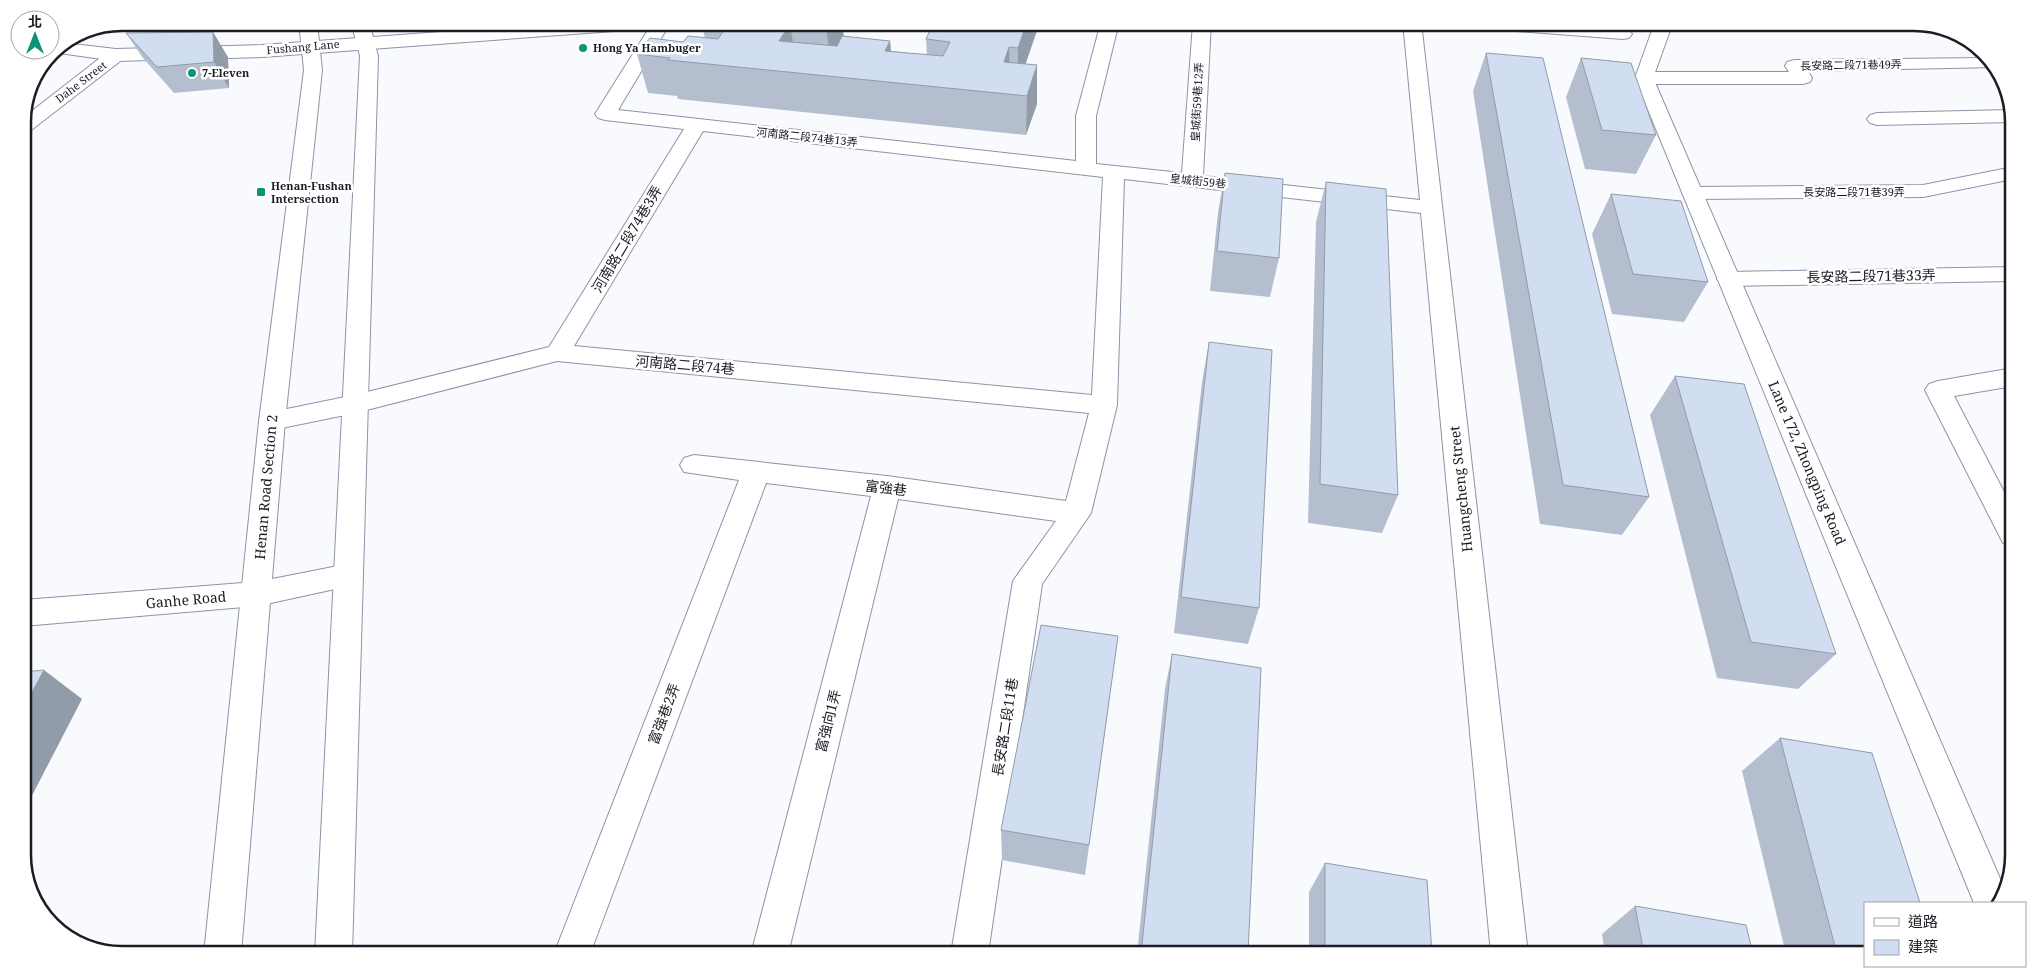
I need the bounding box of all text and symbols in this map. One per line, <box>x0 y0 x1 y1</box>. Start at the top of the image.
north arrow <box>10 10 60 60</box>
text: 北 <box>28 12 42 31</box>
street label: Fushang Lane <box>266 36 340 57</box>
place label: Hong Ya Hambuger <box>593 40 701 55</box>
marker: Hong Ya Hambuger <box>577 42 589 54</box>
street label: 長安路二段71巷49弄 <box>1800 56 1902 73</box>
street label: Dahe Street <box>52 57 110 106</box>
street label: 皇城街59巷12弄 <box>1187 62 1206 142</box>
place label: 7-Eleven <box>202 65 250 80</box>
marker: 7-Eleven <box>186 67 198 79</box>
street label: 河南路二段74巷13弄 <box>756 124 858 149</box>
street label: 皇城街59巷 <box>1169 170 1227 191</box>
place label: Henan-Fushan Intersection <box>271 178 352 206</box>
street label: 河南路二段74巷3弄 <box>587 182 666 296</box>
street label: 長安路二段71巷39弄 <box>1803 184 1905 199</box>
marker: Henan-Fushan Intersection <box>255 186 267 198</box>
street label: 長安路二段71巷33弄 <box>1806 265 1936 286</box>
street label: 河南路二段74巷 <box>635 351 736 378</box>
street label: Lane 172, Zhongping Road <box>1764 378 1851 548</box>
street label: Henan Road Section 2 <box>250 414 281 560</box>
street label: Huangcheng Street <box>1444 425 1477 553</box>
street label: 富強巷 <box>864 476 908 499</box>
street label: Ganhe Road <box>145 586 227 612</box>
street label: 長安路二段11巷 <box>987 676 1022 778</box>
street label: 富強巷2弄 <box>643 681 684 747</box>
street label: 富強向1弄 <box>811 688 844 754</box>
legend <box>1864 902 2026 967</box>
text: 道路 <box>1908 911 1938 931</box>
text: 建築 <box>1908 936 1938 956</box>

